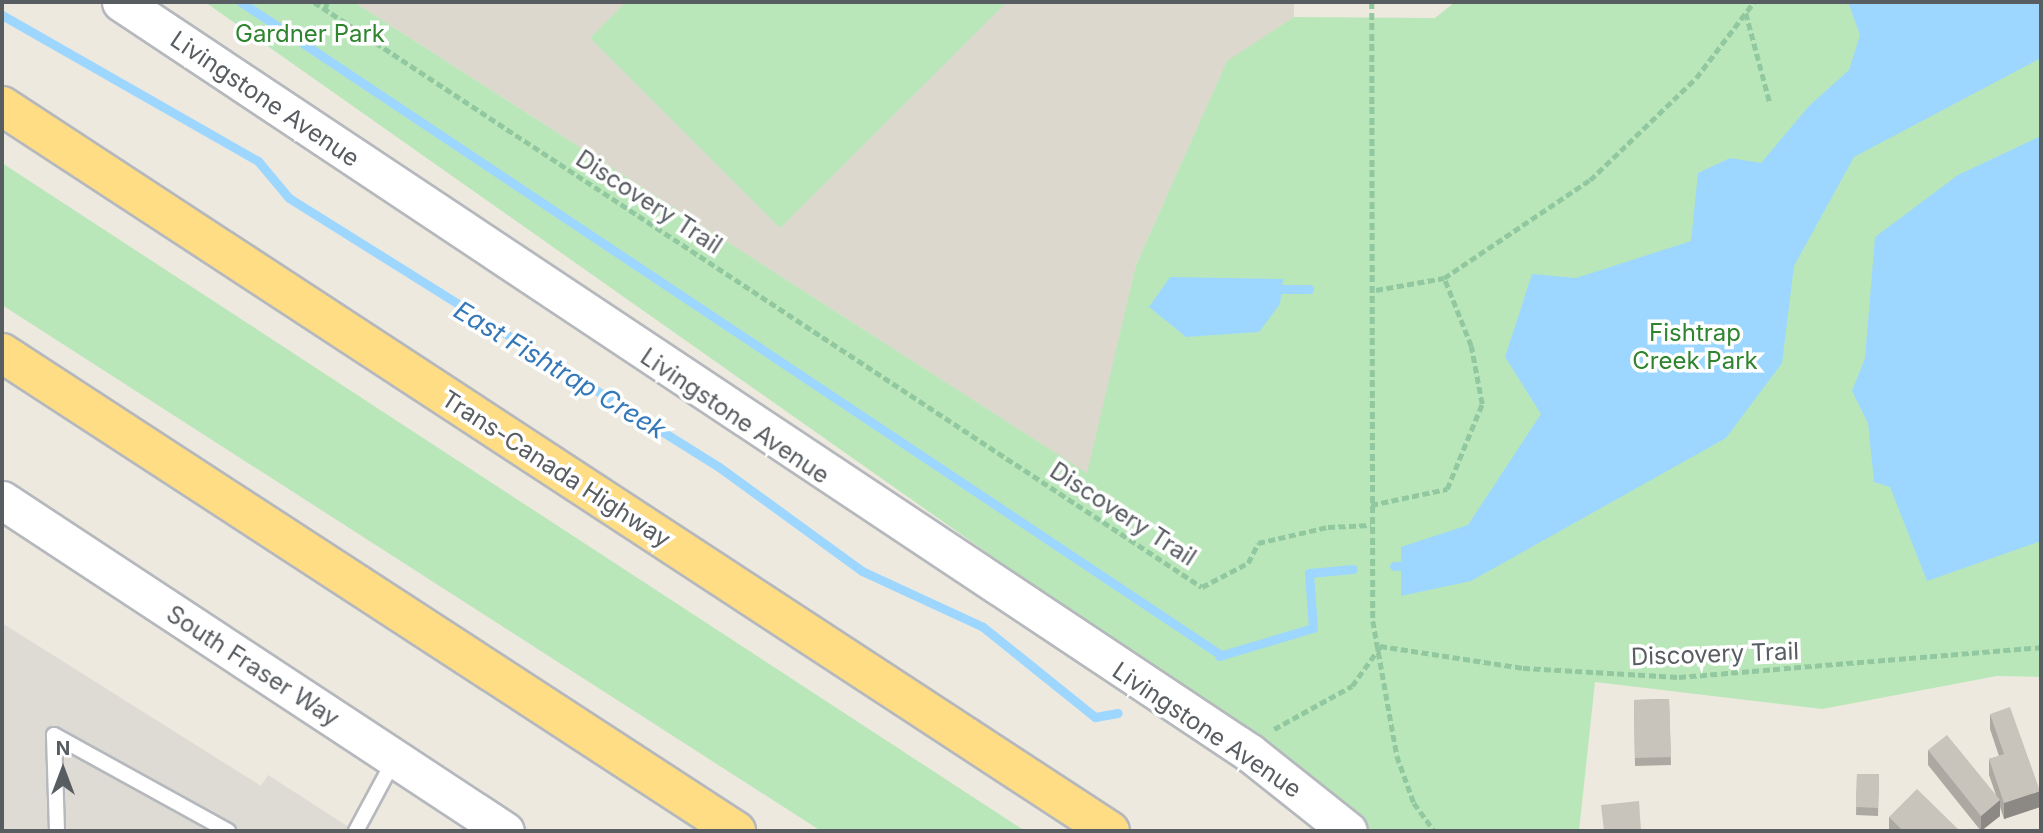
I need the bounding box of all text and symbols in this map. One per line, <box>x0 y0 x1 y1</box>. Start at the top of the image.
park label: Gardner Park <box>235 20 385 48</box>
street label: Livingstone Avenue <box>165 25 365 173</box>
street label: Discovery Trail <box>571 144 727 260</box>
water label: East Fishtrap Creek <box>448 294 672 446</box>
park label: Fishtrap Creek Park <box>1632 319 1758 375</box>
street label: Livingstone Avenue <box>635 342 835 490</box>
street label: Trans-Canada Highway <box>436 384 676 554</box>
street label: Discovery Trail <box>1045 456 1201 572</box>
street label: South Fraser Way <box>161 599 345 733</box>
street label: Discovery Trail <box>1630 637 1800 671</box>
street label: Livingstone Avenue <box>1107 656 1307 804</box>
north arrow <box>28 735 98 805</box>
text: N <box>56 737 70 760</box>

